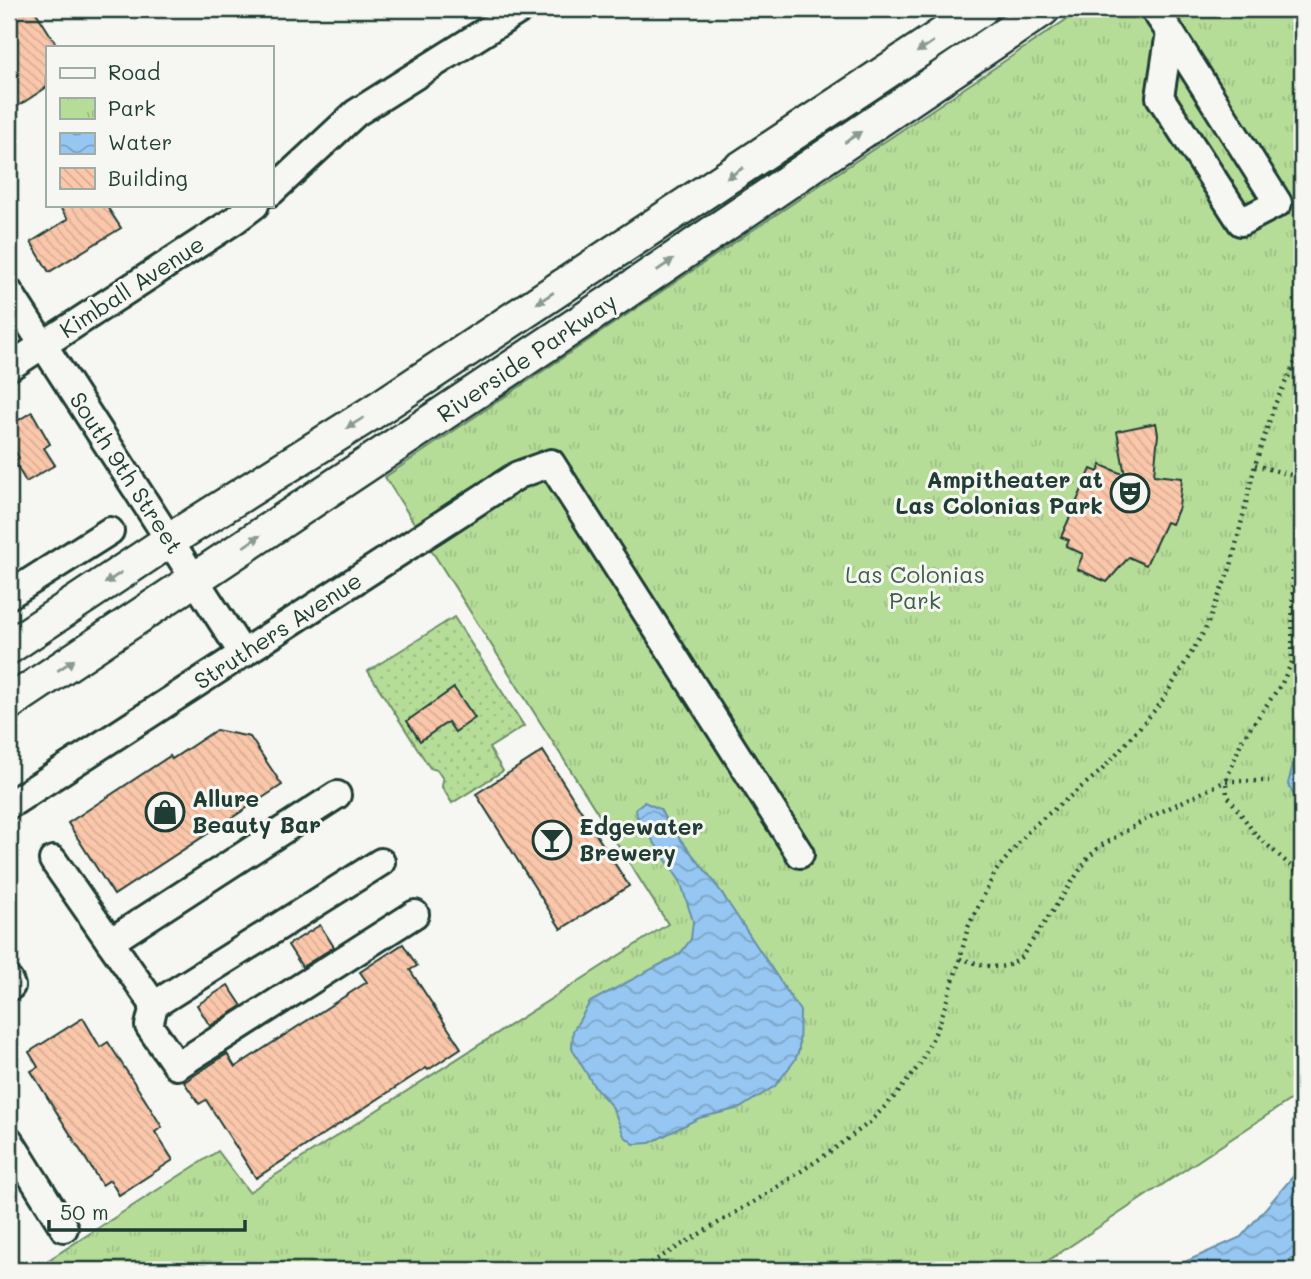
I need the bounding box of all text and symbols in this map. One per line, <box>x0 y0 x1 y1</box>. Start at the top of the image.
one-way arrow <box>915 40 934 53</box>
legend <box>46 46 273 206</box>
text: Road <box>108 58 160 85</box>
text: Park <box>108 94 156 121</box>
text: Water <box>108 128 172 155</box>
one-way arrow <box>844 131 863 144</box>
text: Building <box>108 164 188 191</box>
one-way arrow <box>725 166 745 179</box>
street label: Kimball Avenue <box>53 228 210 344</box>
one-way arrow <box>656 258 674 272</box>
street label: Riverside Parkway <box>431 286 622 428</box>
one-way arrow <box>536 291 555 304</box>
street label: South 9th Street <box>63 386 190 559</box>
one-way arrow <box>346 416 365 429</box>
place label: Ampitheater at Las Colonias Park <box>895 464 1103 520</box>
theatre icon: Ampitheater at Las Colonias Park <box>1109 472 1151 514</box>
one-way arrow <box>243 534 261 548</box>
park label: Las Colonias Park <box>845 559 985 615</box>
street label: Struthers Avenue <box>188 565 367 696</box>
one-way arrow <box>104 571 122 585</box>
one-way arrow <box>56 659 75 672</box>
place label: Allure Beauty Bar <box>192 783 321 839</box>
shop icon: Allure Beauty Bar <box>144 791 186 833</box>
place label: Edgewater Brewery <box>579 811 703 867</box>
bar icon: Edgewater Brewery <box>531 819 573 861</box>
scale bar <box>49 1188 245 1232</box>
text: 50 m <box>60 1198 109 1225</box>

